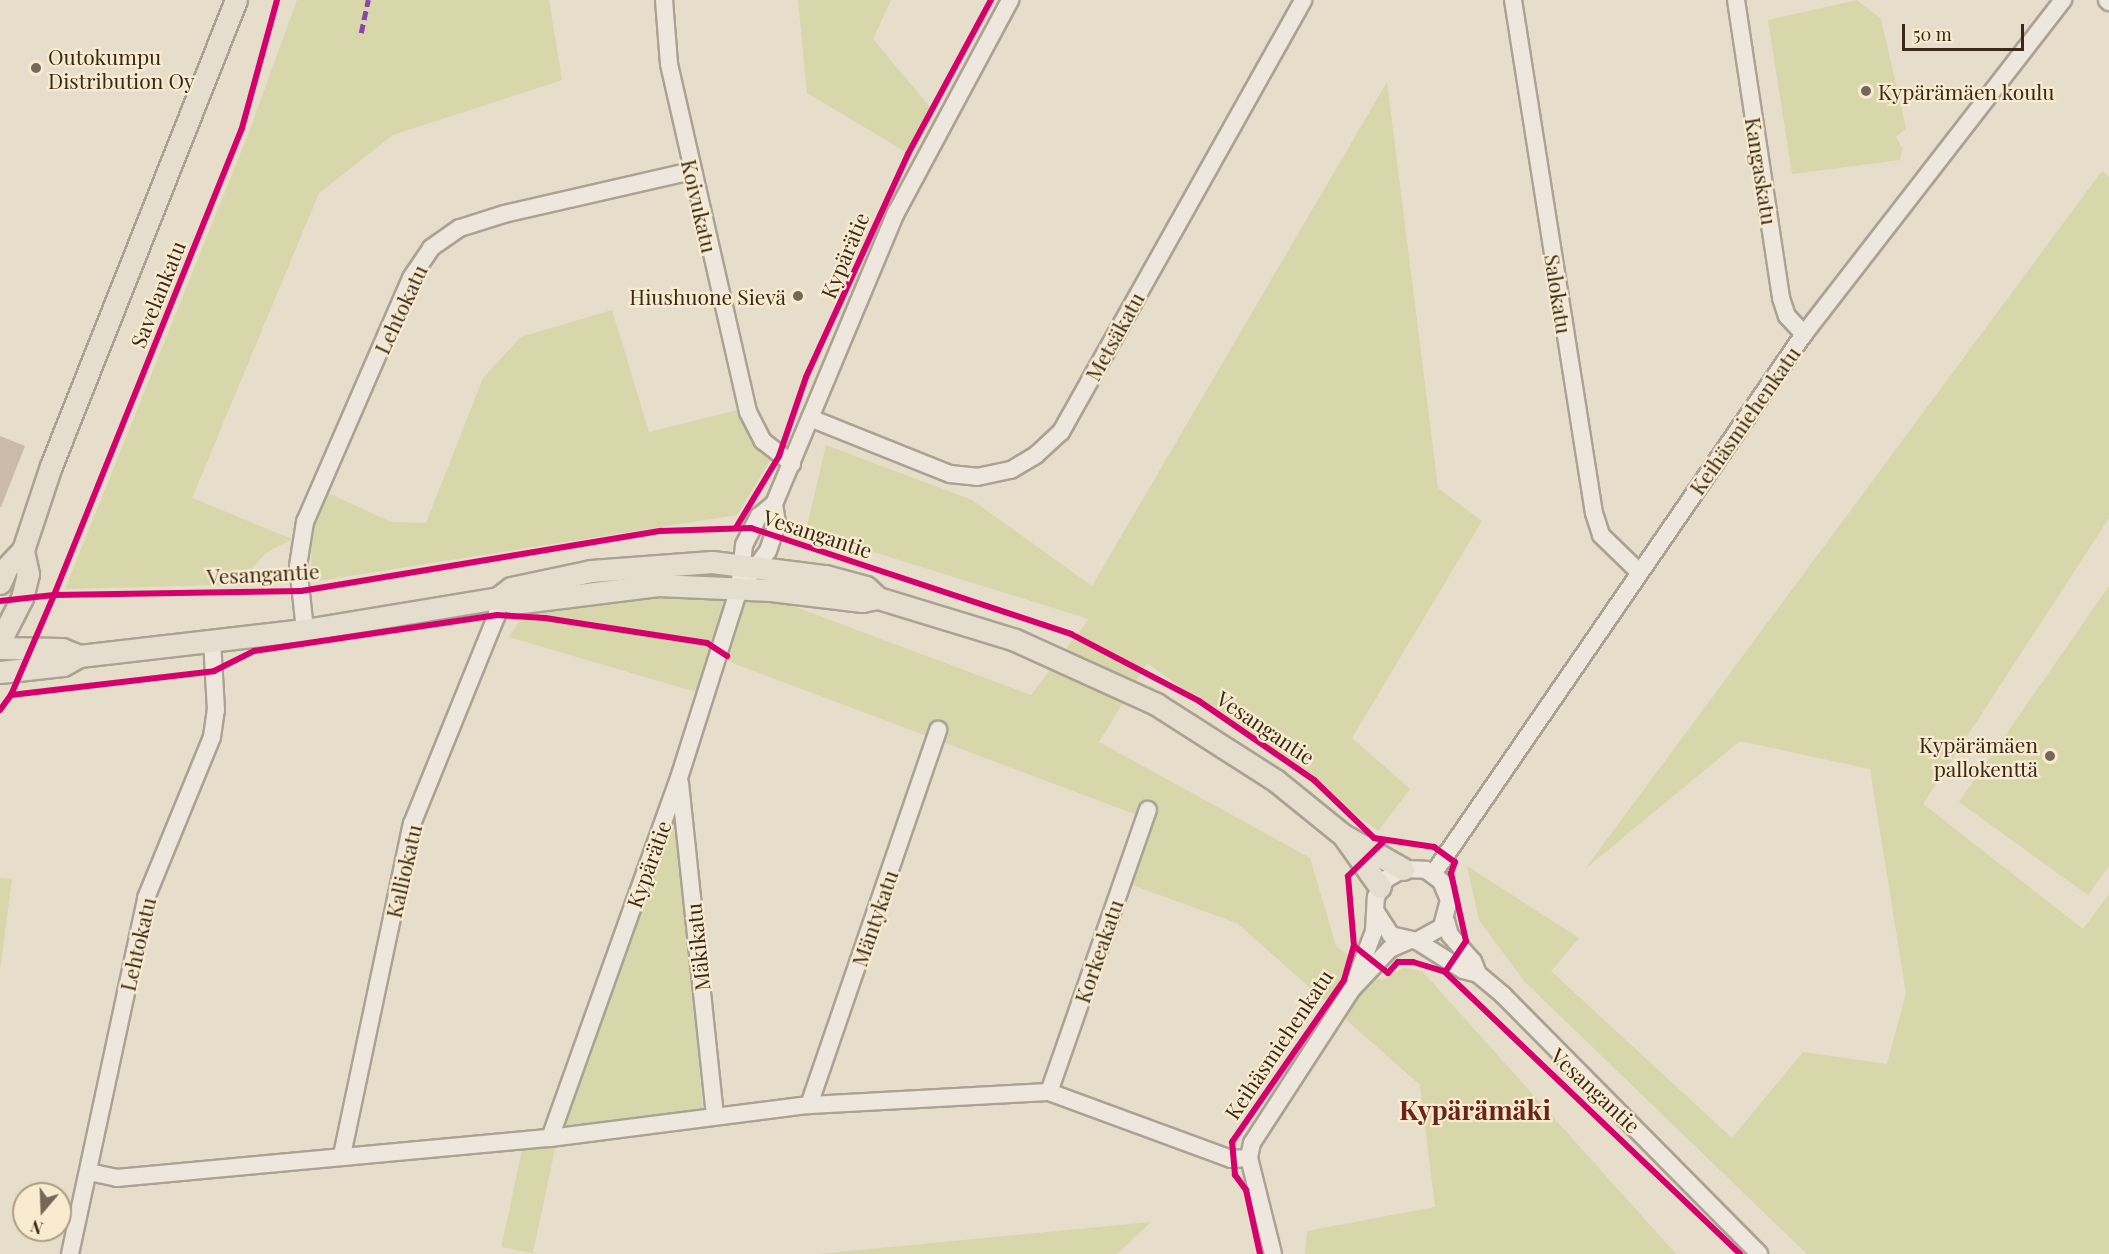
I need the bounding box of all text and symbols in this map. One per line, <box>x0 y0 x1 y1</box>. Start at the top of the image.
scale bar <box>1905 12 2026 50</box>
text: 50 m <box>1913 22 1952 46</box>
place label: Outokumpu Distribution Oy <box>48 43 195 93</box>
marker: Outokumpu Distribution Oy <box>29 61 43 75</box>
place label: Kypärämäen koulu <box>1878 78 2055 104</box>
marker: Kypärämäen koulu <box>1859 84 1873 98</box>
street label: Kangaskatu <box>1741 115 1783 227</box>
street label: Koivukatu <box>677 157 723 255</box>
street label: Kypärätie <box>815 208 873 302</box>
street label: Savelankatu <box>124 237 190 351</box>
street label: Salokatu <box>1540 252 1578 336</box>
street label: Lehtokatu <box>368 260 432 358</box>
place label: Hiushuone Sievä <box>629 283 786 309</box>
street label: Metsäkatu <box>1079 287 1149 385</box>
marker: Hiushuone Sievä <box>791 289 805 303</box>
street label: Keihäsmiehenkatu <box>1683 341 1805 499</box>
street label: Vesangantie <box>760 504 876 562</box>
street label: Vesangantie <box>206 557 320 589</box>
street label: Vesangantie <box>1212 685 1320 769</box>
place label: Kypärämäen pallokenttä <box>1919 731 2038 781</box>
marker: Kypärämäen pallokenttä <box>2043 749 2057 763</box>
street label: Kypärätie <box>621 817 675 911</box>
street label: Kalliokatu <box>380 822 426 920</box>
street label: Mäntykatu <box>846 867 902 969</box>
street label: Lehtokatu <box>114 895 160 993</box>
street label: Korkeakatu <box>1069 896 1127 1006</box>
street label: Mäkikatu <box>680 902 714 992</box>
street label: Keihäsmiehenkatu <box>1219 964 1337 1124</box>
street label: Vesangantie <box>1546 1042 1646 1138</box>
district label: Kypärämäki <box>1399 1094 1551 1126</box>
north arrow <box>12 1182 72 1242</box>
text: N <box>28 1216 46 1239</box>

